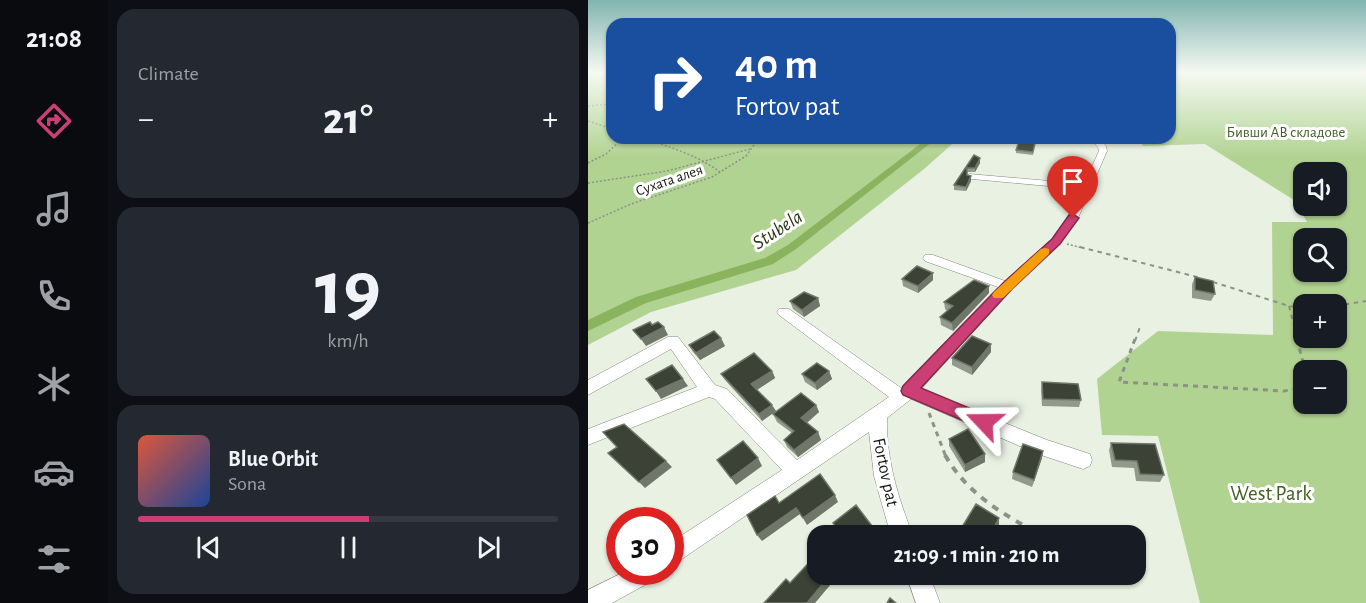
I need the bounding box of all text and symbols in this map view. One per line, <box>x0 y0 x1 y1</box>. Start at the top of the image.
text: 21:08 <box>26 25 82 52</box>
icon: right <box>636 42 714 120</box>
text: 40 m <box>735 44 818 86</box>
text: Climate <box>138 64 199 84</box>
text: Fortov pat <box>735 93 839 120</box>
text: 21° <box>323 97 373 142</box>
icon: directions <box>33 100 75 142</box>
text: − <box>138 103 154 136</box>
text: + <box>542 103 558 136</box>
park label: Бивши АВ складове <box>1227 125 1346 140</box>
pin <box>1047 156 1098 218</box>
street label: Сухата алея <box>634 162 705 199</box>
map controls <box>1293 162 1347 414</box>
button: sound <box>1293 162 1347 216</box>
icon: arrive <box>1056 165 1089 198</box>
icon: music <box>33 188 75 230</box>
water label: Stubela <box>749 206 806 253</box>
button: search <box>1293 228 1347 282</box>
text: 19 <box>315 251 381 329</box>
icon: phone <box>33 275 75 317</box>
button: + <box>1293 294 1347 348</box>
text: km/h <box>327 331 369 351</box>
button: − <box>1293 360 1347 414</box>
icon: climate <box>33 363 75 405</box>
position arrow <box>952 390 1016 454</box>
street label: Fortov pat <box>869 436 901 508</box>
text: Blue Orbit <box>228 448 318 470</box>
icon: car <box>33 451 75 493</box>
text: Sona <box>228 474 266 494</box>
park label: West Park <box>1230 483 1312 504</box>
speed limit sign: 30 <box>606 507 684 585</box>
icon: previous <box>192 531 225 564</box>
icon: pause <box>332 531 365 564</box>
icon: next <box>472 531 505 564</box>
icon: filters <box>33 538 75 580</box>
text: 21:09 · 1 min · 210 m <box>894 544 1059 566</box>

